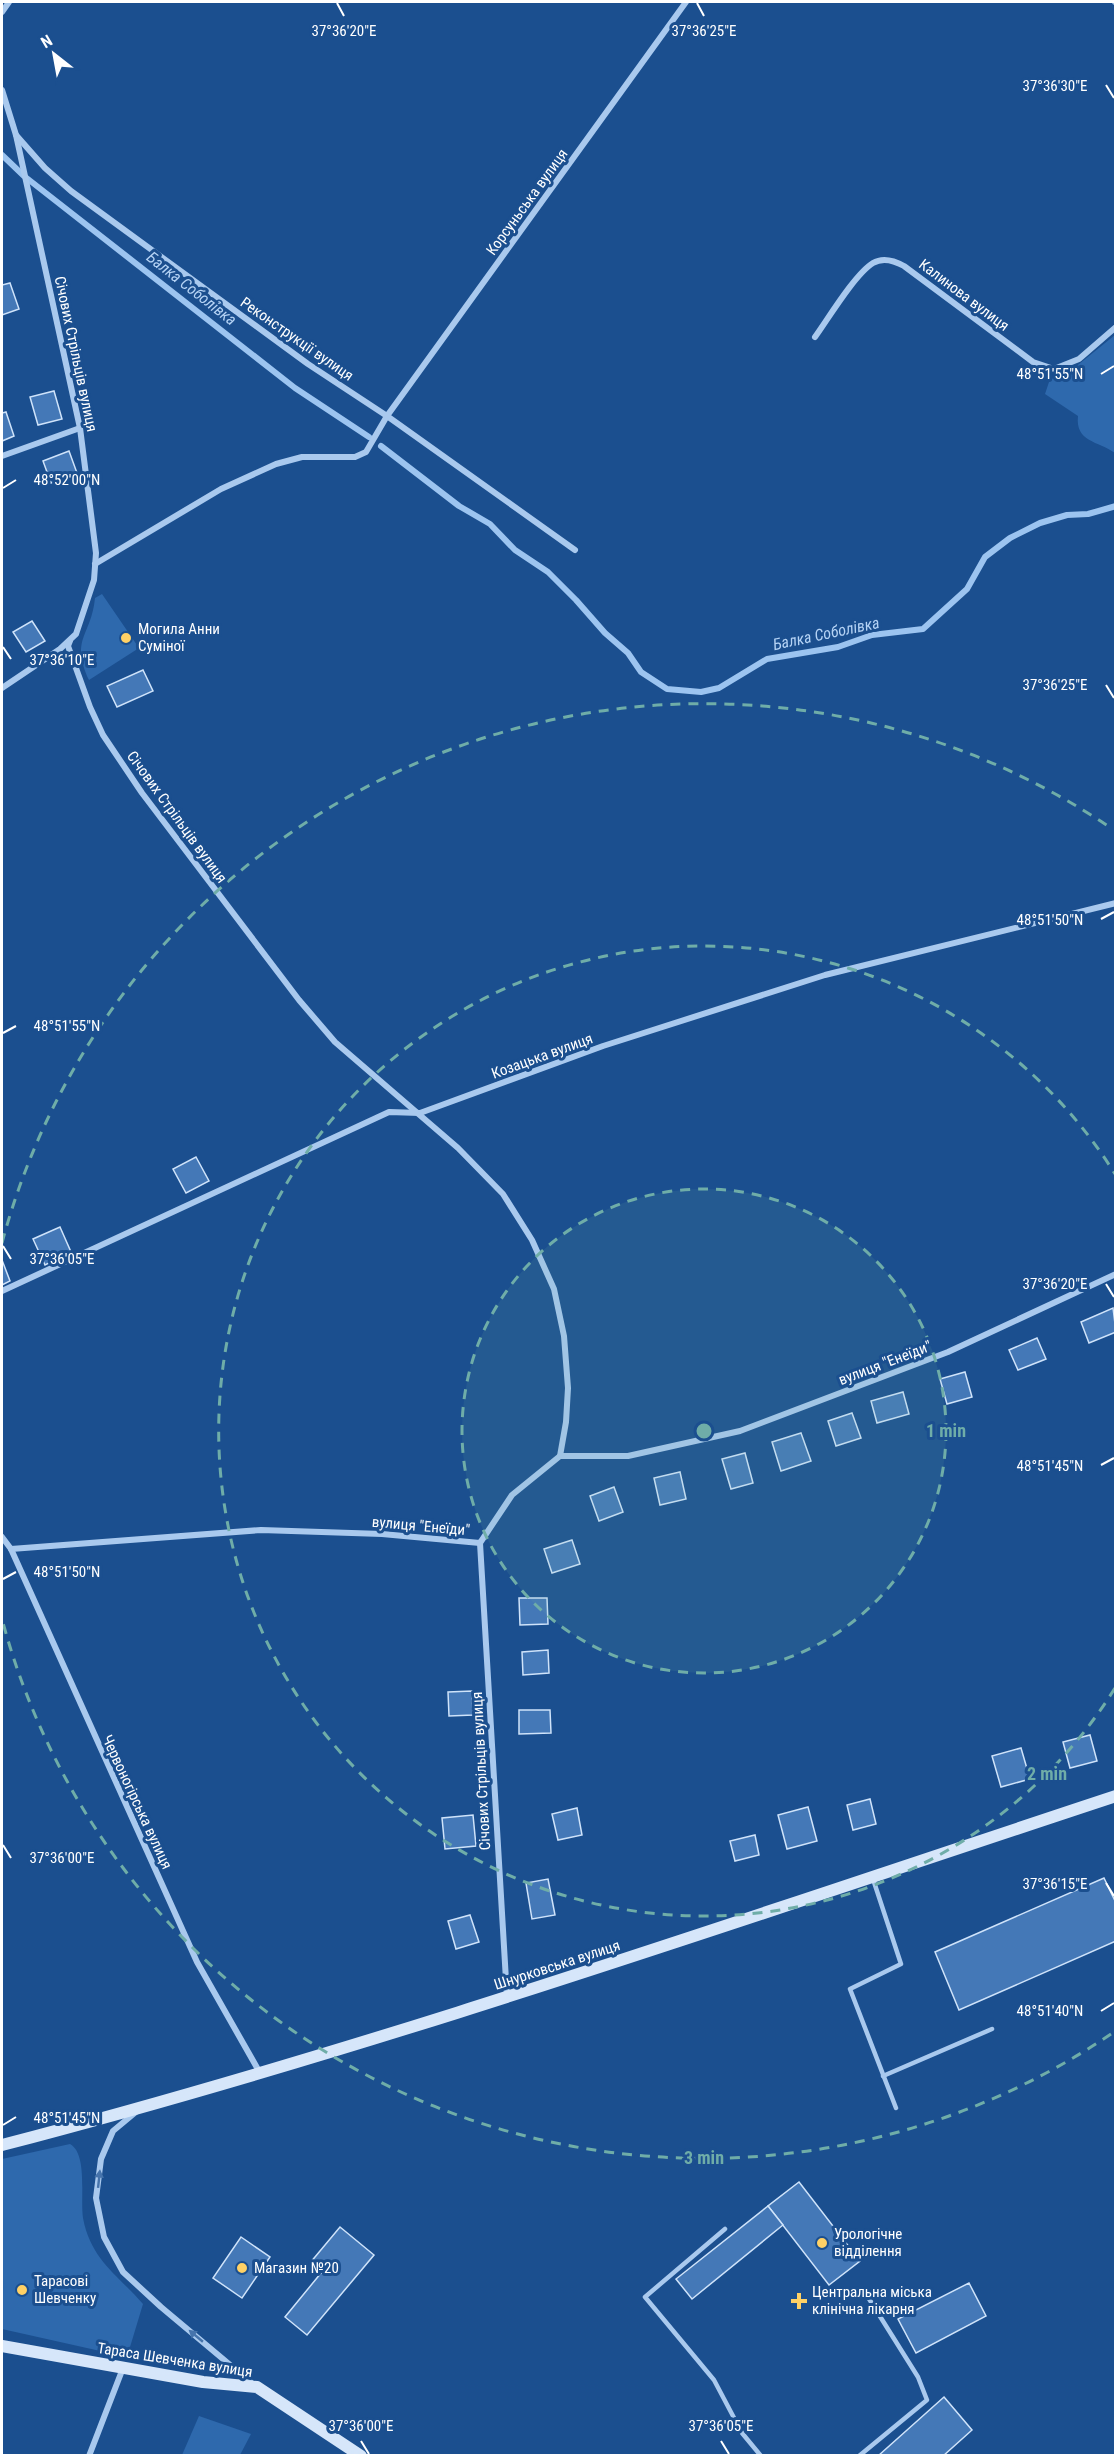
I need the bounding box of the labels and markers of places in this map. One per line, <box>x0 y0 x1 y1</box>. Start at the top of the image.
place label: Могила Анни Суміної <box>138 620 220 655</box>
marker: Могила Анни Суміної <box>119 631 133 645</box>
centre of rings <box>694 1421 714 1441</box>
place label: Урологічне відділення <box>834 2225 902 2260</box>
marker: Урологічне відділення <box>815 2236 829 2250</box>
place label: Магазин №20 <box>254 2259 339 2277</box>
marker: Магазин №20 <box>235 2261 249 2275</box>
place label: Тарасові Шевченку <box>34 2272 96 2307</box>
marker: Тарасові Шевченку <box>15 2283 29 2297</box>
place label: Центральна міська клінічна лікарня <box>812 2283 932 2318</box>
marker: Центральна міська клінічна лікарня <box>790 2292 808 2310</box>

